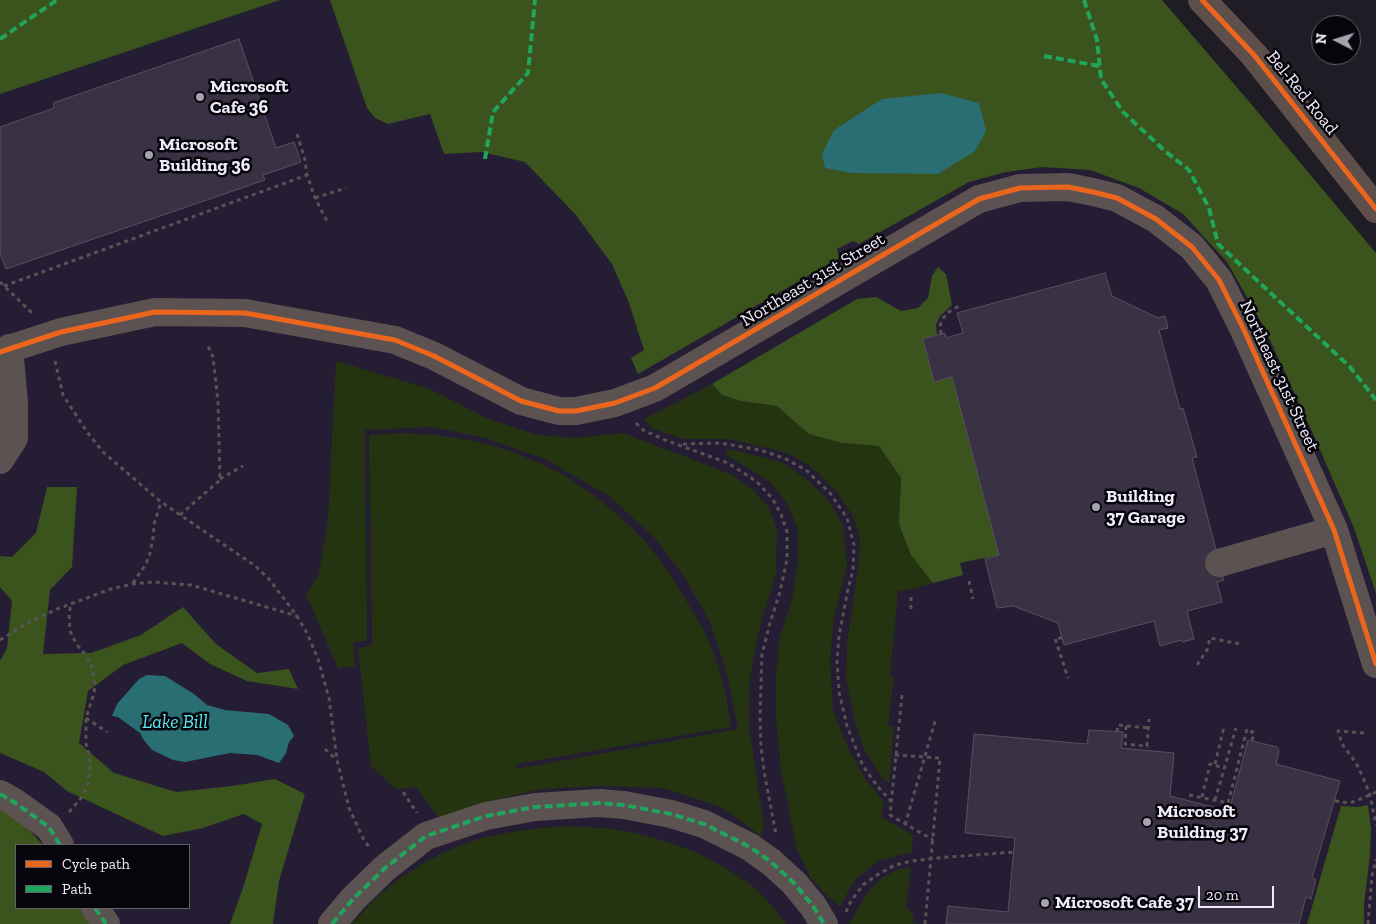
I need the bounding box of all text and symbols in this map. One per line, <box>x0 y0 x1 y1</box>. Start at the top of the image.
north arrow <box>1311 15 1361 65</box>
text: N <box>1313 33 1330 45</box>
street label: Bel-Red Road <box>1262 47 1342 139</box>
place label: Microsoft Cafe 36 <box>210 76 288 118</box>
marker: Microsoft Cafe 36 <box>194 91 206 103</box>
place label: Microsoft Building 36 <box>159 134 250 176</box>
marker: Microsoft Building 36 <box>143 149 155 161</box>
street label: Northeast 31st Street <box>737 228 889 332</box>
street label: Northeast 31st Street <box>1235 297 1323 455</box>
place label: Building 37 Garage <box>1106 486 1185 528</box>
marker: Building 37 Garage <box>1090 501 1102 513</box>
water label: Lake Bill <box>142 712 208 734</box>
place label: Microsoft Building 37 <box>1157 801 1248 844</box>
marker: Microsoft Building 37 <box>1141 816 1153 828</box>
legend <box>15 844 190 909</box>
text: Cycle path <box>62 855 130 873</box>
scale bar <box>1201 876 1277 908</box>
text: Path <box>62 880 92 898</box>
text: 20 m <box>1206 886 1239 904</box>
place label: Microsoft Cafe 37 <box>1055 892 1194 914</box>
marker: Microsoft Cafe 37 <box>1039 897 1051 909</box>

